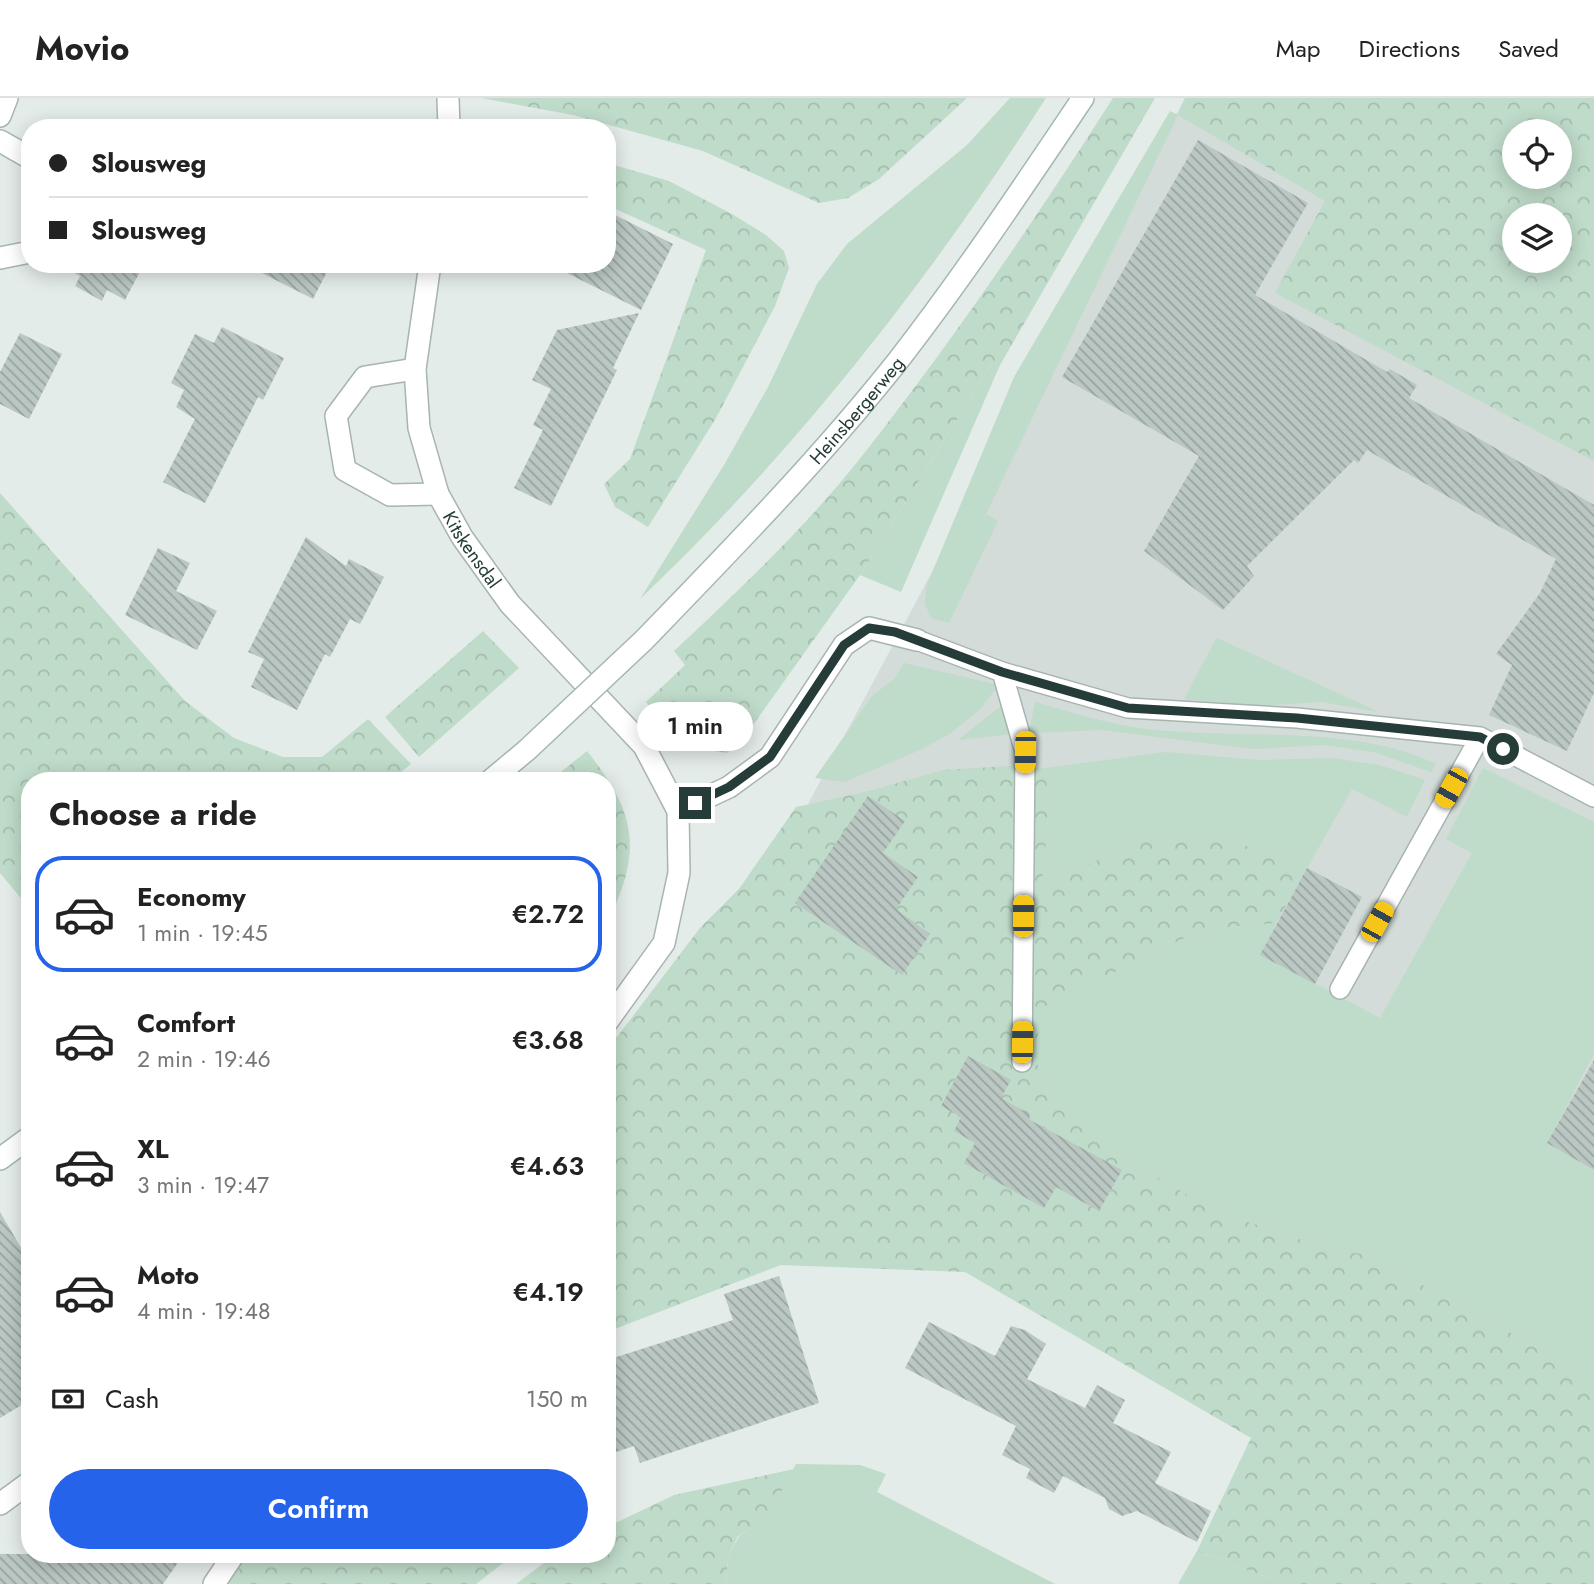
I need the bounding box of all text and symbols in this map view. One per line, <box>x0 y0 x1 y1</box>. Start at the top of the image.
text: Movio <box>35 25 129 72</box>
text: Map <box>1276 31 1321 66</box>
text: Directions <box>1359 31 1460 66</box>
text: Saved <box>1498 31 1559 66</box>
map controls <box>1502 119 1572 273</box>
button: locate <box>1502 119 1572 189</box>
text: Slousweg <box>91 144 206 182</box>
button: layers <box>1502 203 1572 273</box>
text: Slousweg <box>91 211 206 249</box>
street label: Heinsbergerweg <box>803 351 910 470</box>
street label: Kitskensdal <box>436 506 507 594</box>
callout: 1 min <box>637 702 753 750</box>
text: 1 min <box>667 709 723 743</box>
car <box>1015 731 1036 773</box>
route start <box>1487 733 1519 765</box>
car <box>1432 765 1471 811</box>
route end <box>679 787 711 819</box>
text: Choose a ride <box>49 791 257 837</box>
text: Economy <box>137 878 246 916</box>
icon: car <box>53 883 116 946</box>
text: €2.72 <box>512 895 584 933</box>
car <box>1013 895 1034 937</box>
car <box>1358 899 1397 945</box>
text: 1 min · 19:45 <box>137 916 268 950</box>
text: Comfort <box>137 1004 235 1042</box>
icon: car <box>53 1009 116 1072</box>
text: €3.68 <box>512 1021 584 1059</box>
car <box>1012 1021 1033 1063</box>
text: 2 min · 19:46 <box>137 1042 271 1076</box>
text: XL <box>137 1130 169 1168</box>
icon: car <box>53 1135 116 1198</box>
text: €4.63 <box>510 1147 584 1185</box>
text: 3 min · 19:47 <box>137 1168 269 1202</box>
text: Moto <box>137 1256 199 1294</box>
icon: car <box>53 1261 116 1324</box>
text: €4.19 <box>513 1273 584 1311</box>
text: 4 min · 19:48 <box>137 1294 270 1328</box>
icon: cash <box>49 1380 87 1418</box>
text: Cash <box>105 1380 159 1418</box>
text: 150 m <box>526 1382 588 1416</box>
button: Confirm <box>49 1469 588 1549</box>

